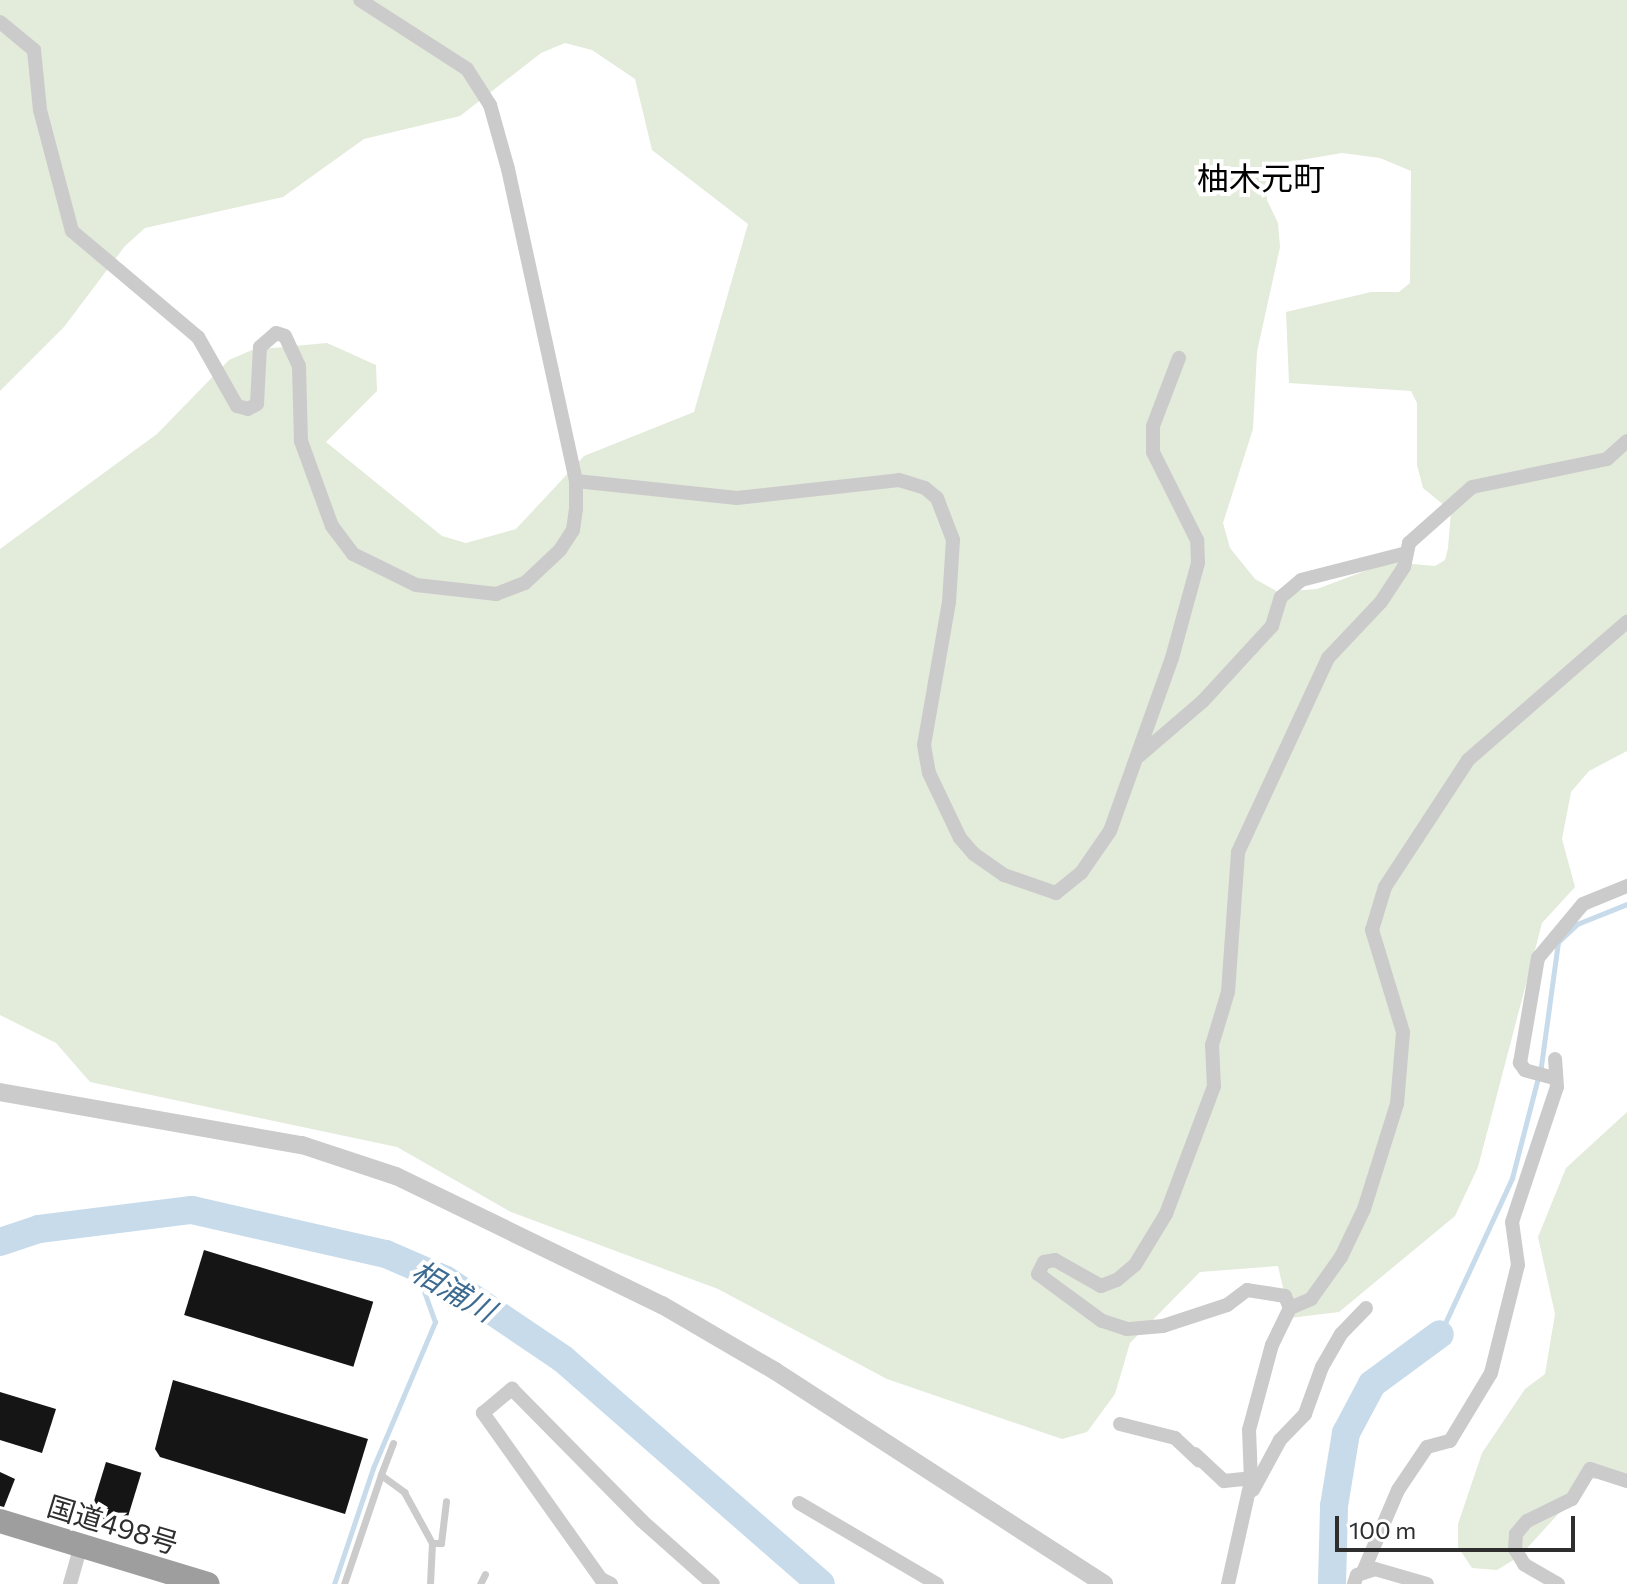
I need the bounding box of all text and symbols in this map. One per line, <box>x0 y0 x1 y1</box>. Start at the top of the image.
district label: 柚木元町 <box>1197 158 1325 196</box>
water label: 相浦川 <box>406 1252 502 1328</box>
street label: 国道498号 <box>44 1488 182 1560</box>
scale bar <box>1339 1500 1579 1550</box>
text: 100 m <box>1349 1515 1416 1544</box>

